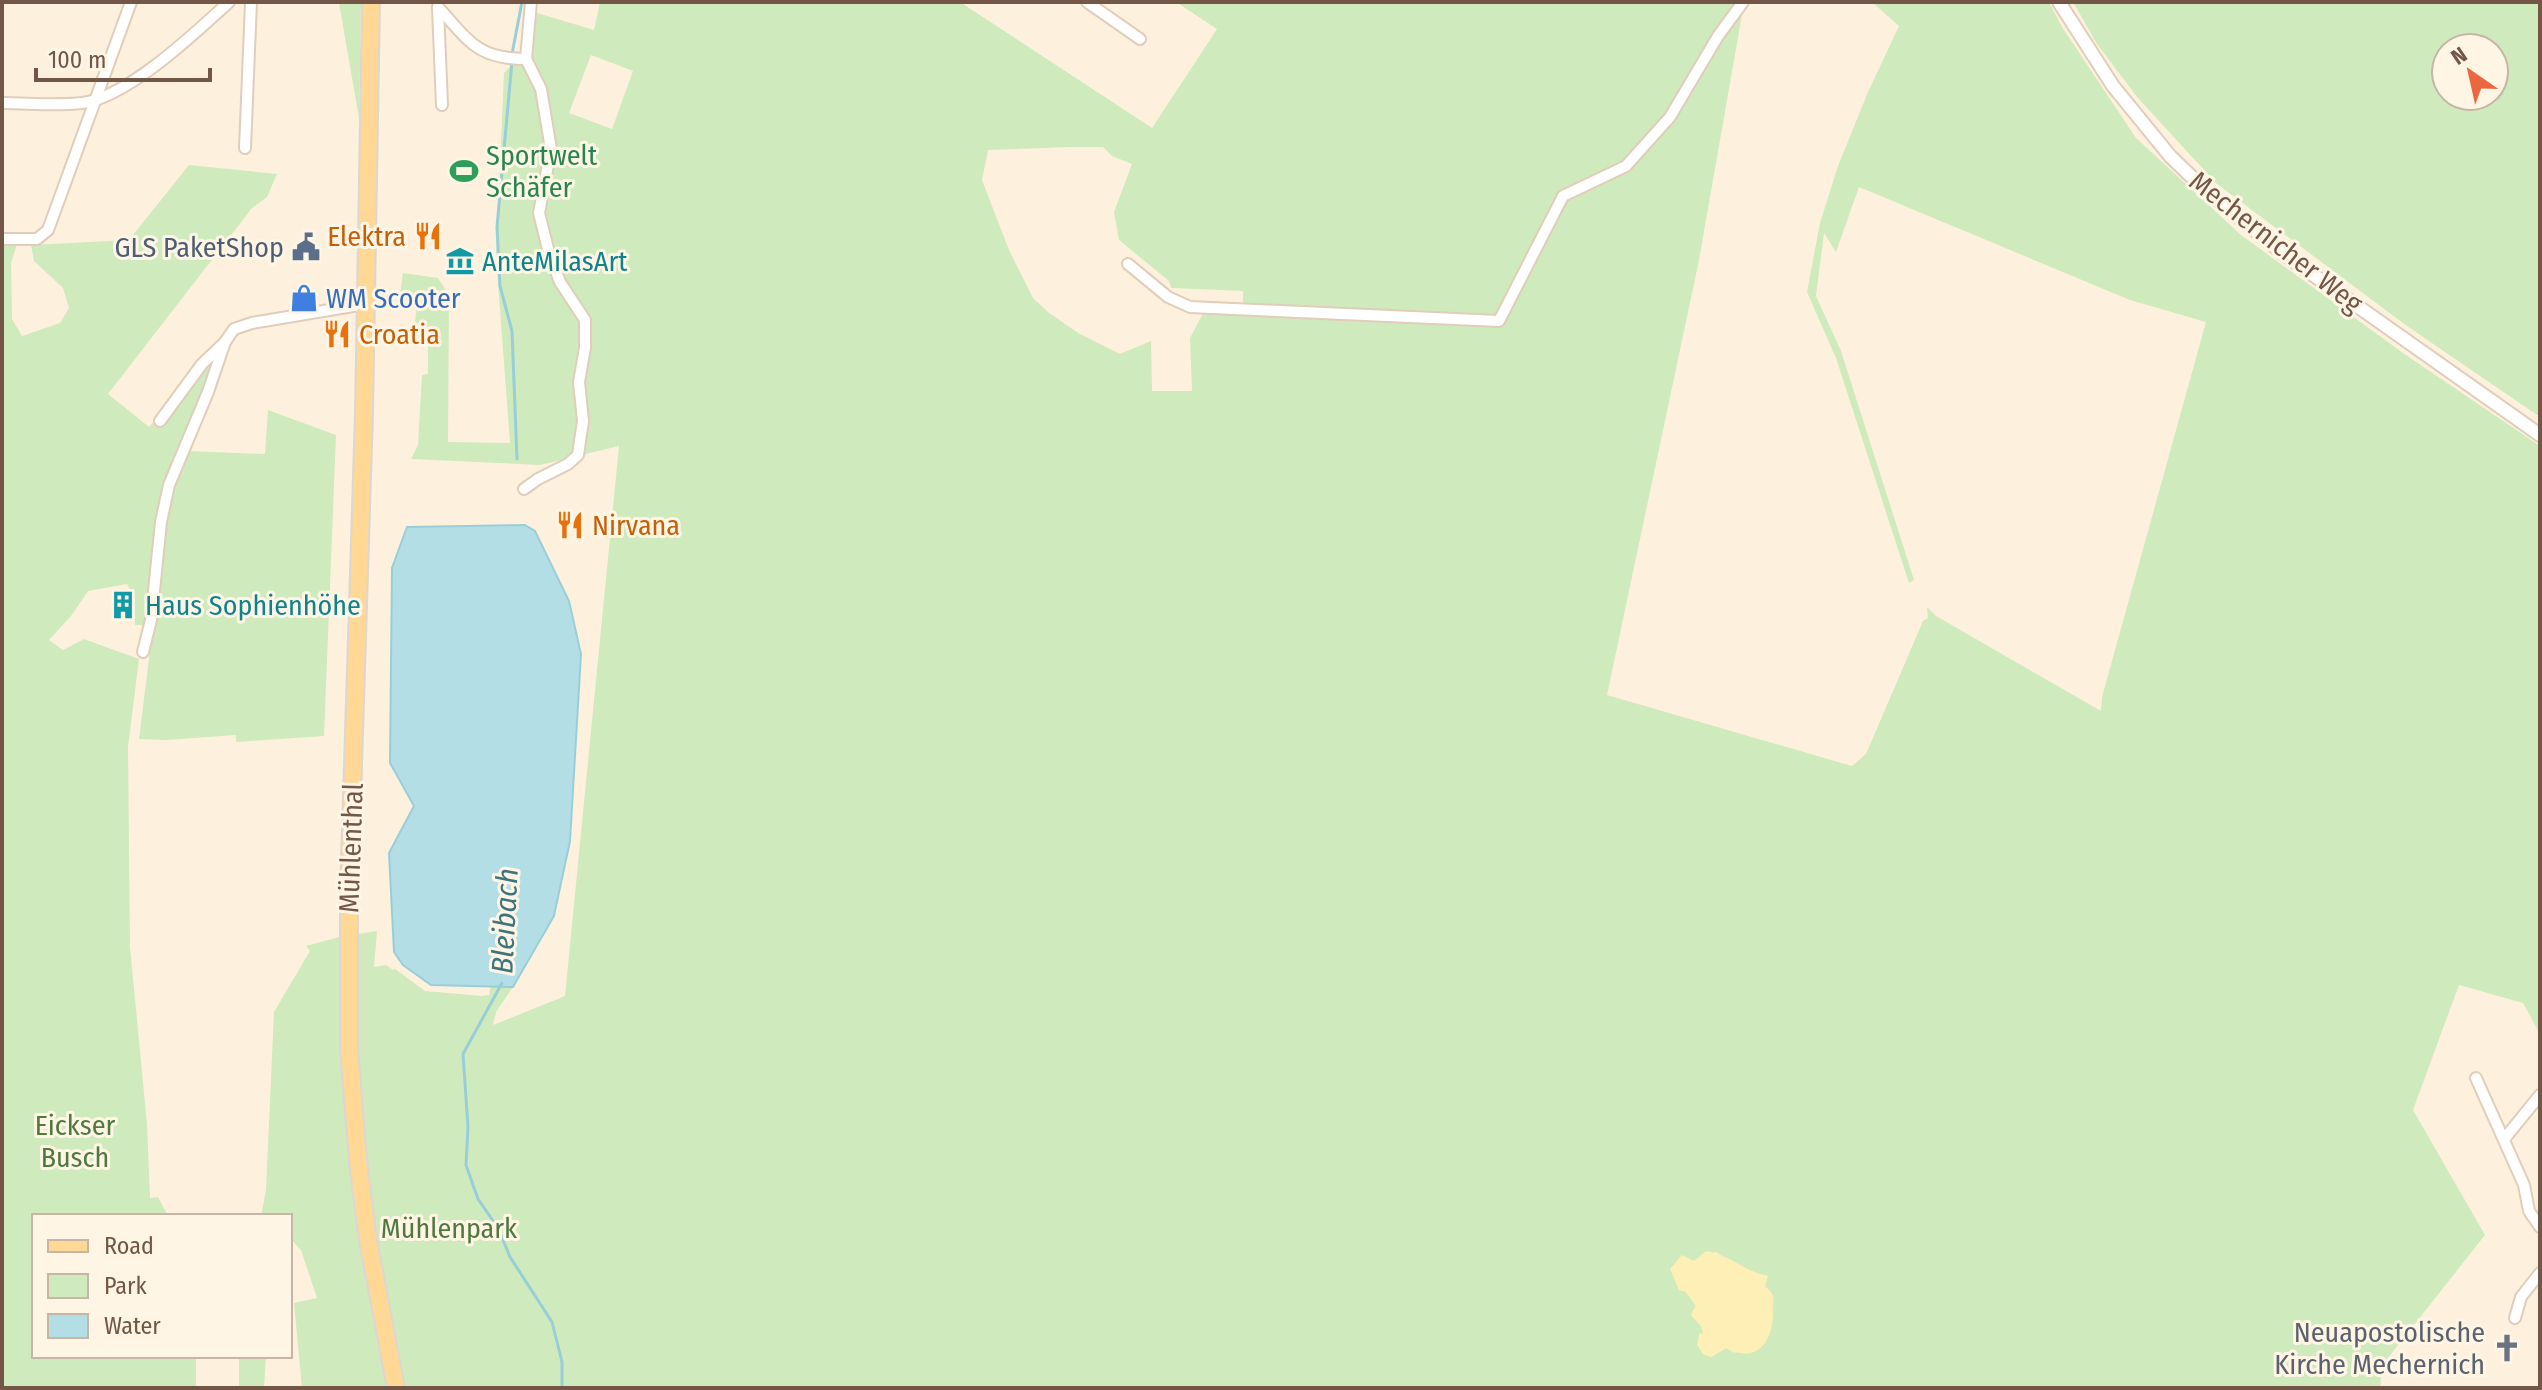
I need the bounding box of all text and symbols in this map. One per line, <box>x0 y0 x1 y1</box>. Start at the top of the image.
scale bar <box>36 32 210 82</box>
north arrow <box>2430 32 2510 112</box>
text: N <box>2446 41 2472 71</box>
text: 100 m <box>48 46 106 74</box>
place label: Sportwelt Schäfer <box>486 139 598 204</box>
sports icon: Sportwelt Schäfer <box>449 156 479 186</box>
street label: Mechernicher Weg <box>2183 164 2370 320</box>
place label: Elektra <box>327 220 406 253</box>
restaurant icon: Elektra <box>413 221 443 251</box>
place label: GLS PaketShop <box>115 231 284 264</box>
public building icon: GLS PaketShop <box>291 232 321 262</box>
place label: AnteMilasArt <box>482 245 628 278</box>
museum icon: AnteMilasArt <box>445 246 475 276</box>
place label: WM Scooter <box>326 282 461 315</box>
shop icon: WM Scooter <box>289 283 319 313</box>
place label: Croatia <box>359 318 440 351</box>
restaurant icon: Croatia <box>322 319 352 349</box>
place label: Nirvana <box>592 509 680 542</box>
restaurant icon: Nirvana <box>555 510 585 540</box>
place label: Haus Sophienhöhe <box>145 589 361 622</box>
building icon: Haus Sophienhöhe <box>108 590 138 620</box>
street label: Mühlenthal <box>332 783 370 913</box>
water label: Bleibach <box>484 867 526 975</box>
park label: Eickser Busch <box>35 1109 116 1174</box>
park label: Mühlenpark <box>381 1212 518 1245</box>
legend <box>32 1214 292 1358</box>
text: Road <box>104 1232 154 1260</box>
text: Park <box>104 1272 147 1300</box>
text: Water <box>104 1312 161 1340</box>
place label: Neuapostolische Kirche Mechernich <box>2274 1316 2485 1381</box>
church icon: Neuapostolische Kirche Mechernich <box>2492 1333 2522 1363</box>

